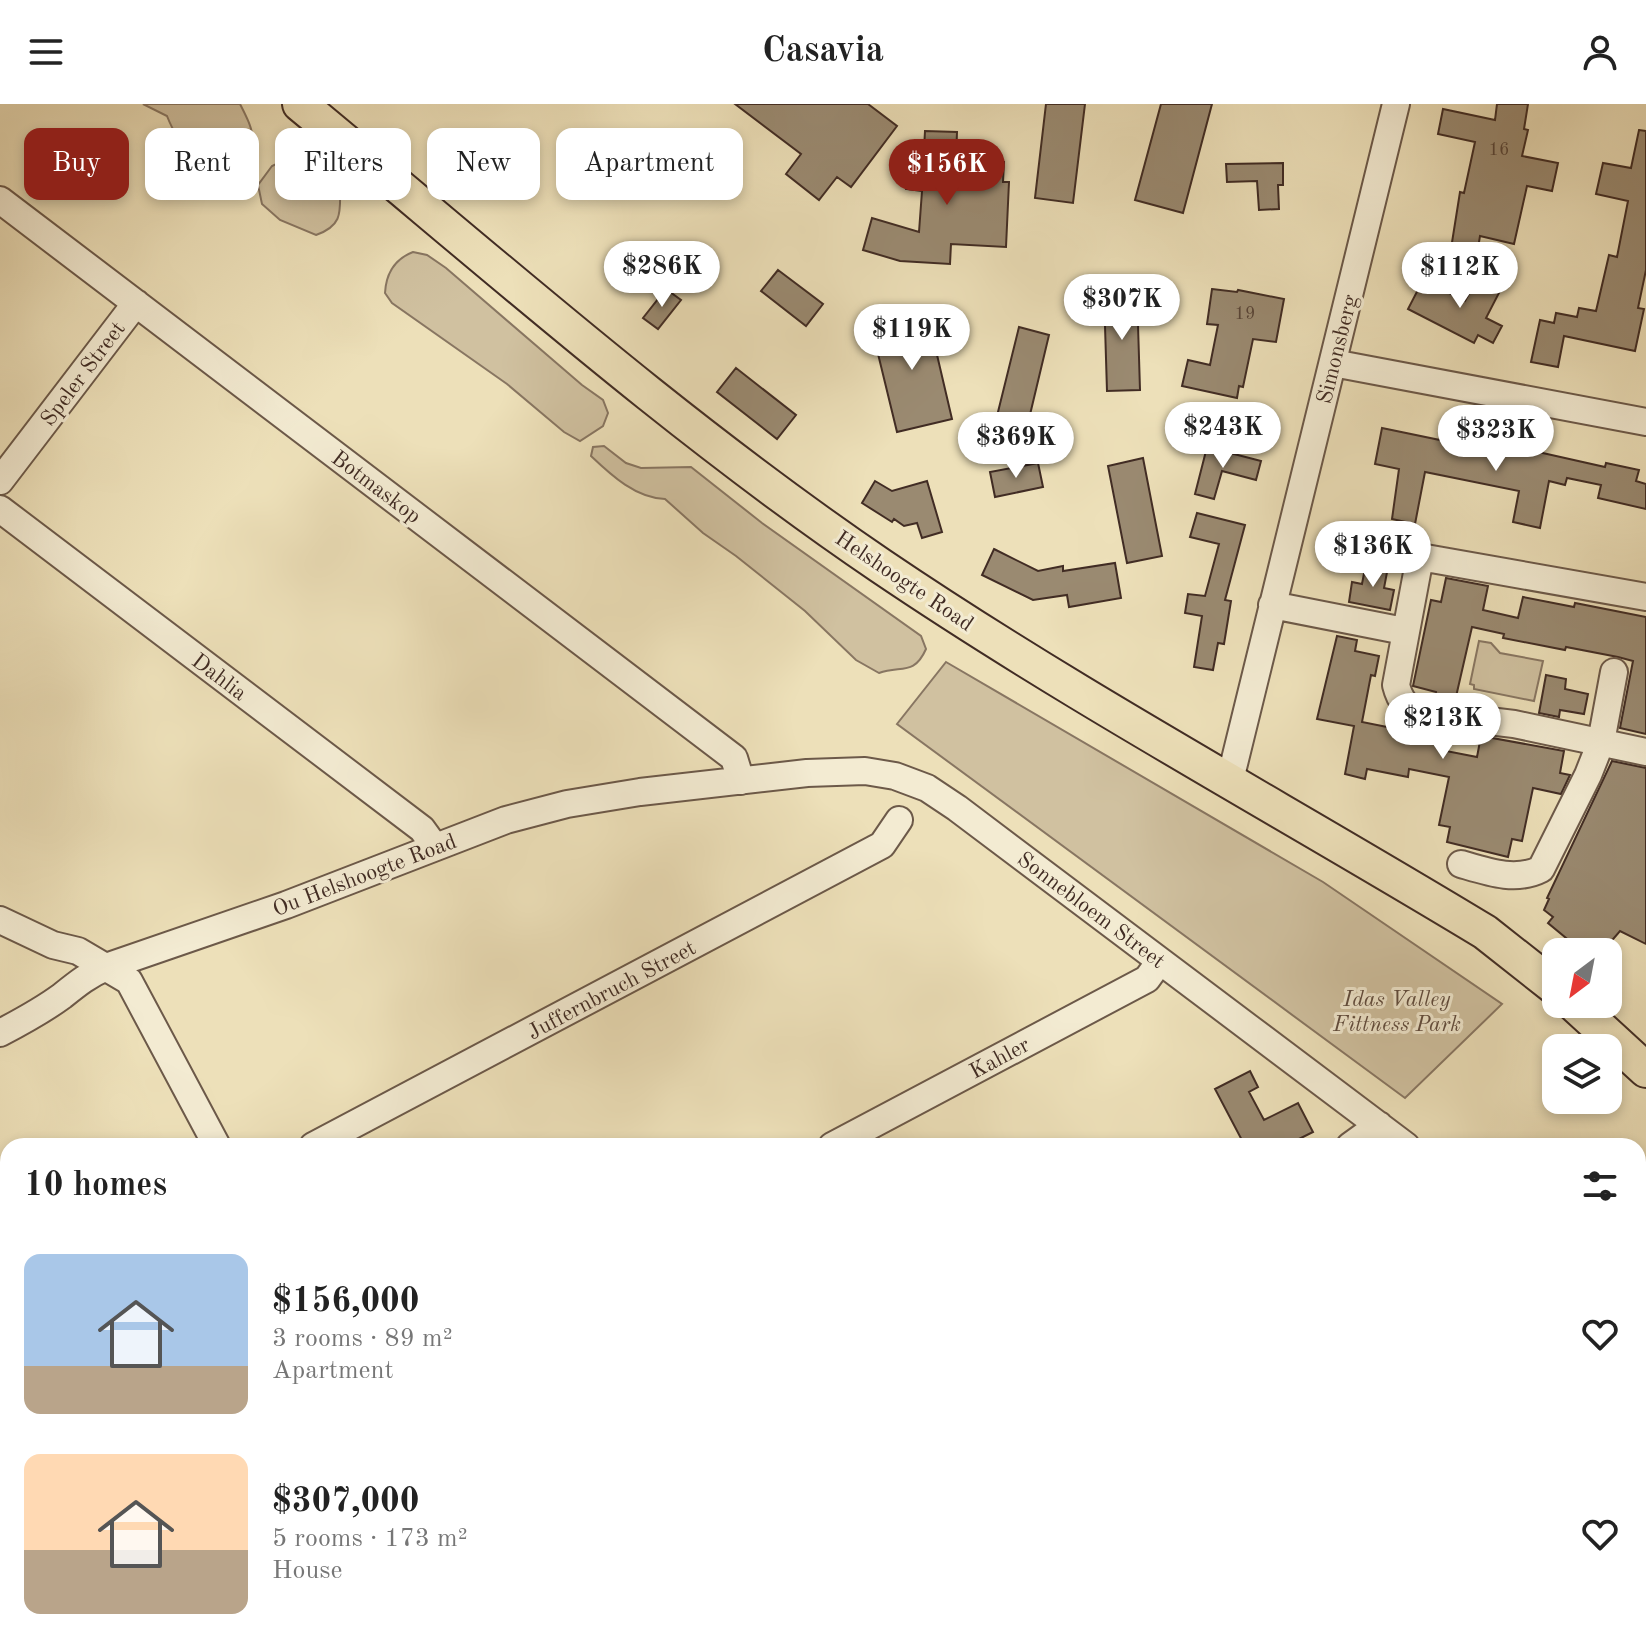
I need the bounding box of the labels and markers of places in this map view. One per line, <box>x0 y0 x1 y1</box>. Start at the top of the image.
pin: $156K <box>891 139 1003 207</box>
pin: $286K <box>606 241 718 309</box>
pin: $112K <box>1404 242 1516 310</box>
pin: $307K <box>1066 274 1178 342</box>
pin: $119K <box>856 304 968 372</box>
pin: $243K <box>1167 402 1279 470</box>
pin: $323K <box>1440 405 1552 473</box>
pin: $369K <box>960 412 1072 480</box>
pin: $136K <box>1317 521 1429 589</box>
pin: $213K <box>1387 693 1499 761</box>

